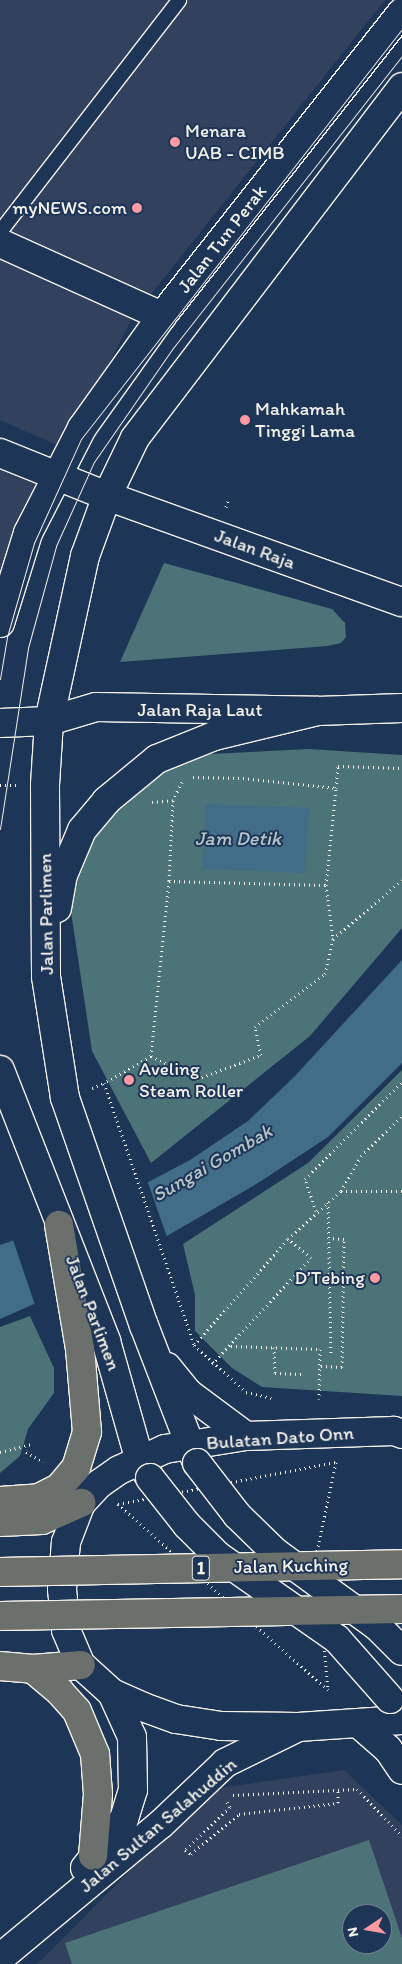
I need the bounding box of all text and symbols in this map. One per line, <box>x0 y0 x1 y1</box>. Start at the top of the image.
place label: Menara UAB - CIMB <box>185 120 285 164</box>
marker: Menara UAB - CIMB <box>169 136 181 148</box>
street label: Jalan Tun Perak <box>173 181 271 297</box>
place label: myNEWS.com <box>13 197 127 219</box>
marker: myNEWS.com <box>131 202 143 214</box>
place label: Mahkamah Tinggi Lama <box>255 398 355 442</box>
marker: Mahkamah Tinggi Lama <box>239 414 251 426</box>
street label: Jalan Raja <box>212 524 298 574</box>
street label: Jalan Raja Laut <box>138 699 262 721</box>
water label: Jam Detik <box>195 826 281 850</box>
street label: Jalan Parlimen <box>34 853 58 975</box>
place label: Aveling Steam Roller <box>139 1058 243 1102</box>
marker: Aveling Steam Roller <box>123 1074 135 1086</box>
water label: Sungai Gombak <box>148 1119 276 1207</box>
street label: Jalan Parlimen <box>61 1252 125 1374</box>
place label: D’Tebing <box>294 1267 365 1289</box>
marker: D’Tebing <box>369 1272 381 1284</box>
street label: Bulatan Dato Onn <box>206 1421 354 1455</box>
road number: 1 <box>191 1552 211 1584</box>
street label: Jalan Kuching <box>234 1554 348 1578</box>
street label: Jalan Sultan Salahuddin <box>75 1753 241 1897</box>
north arrow <box>342 1904 392 1954</box>
text: N <box>344 1926 362 1938</box>

